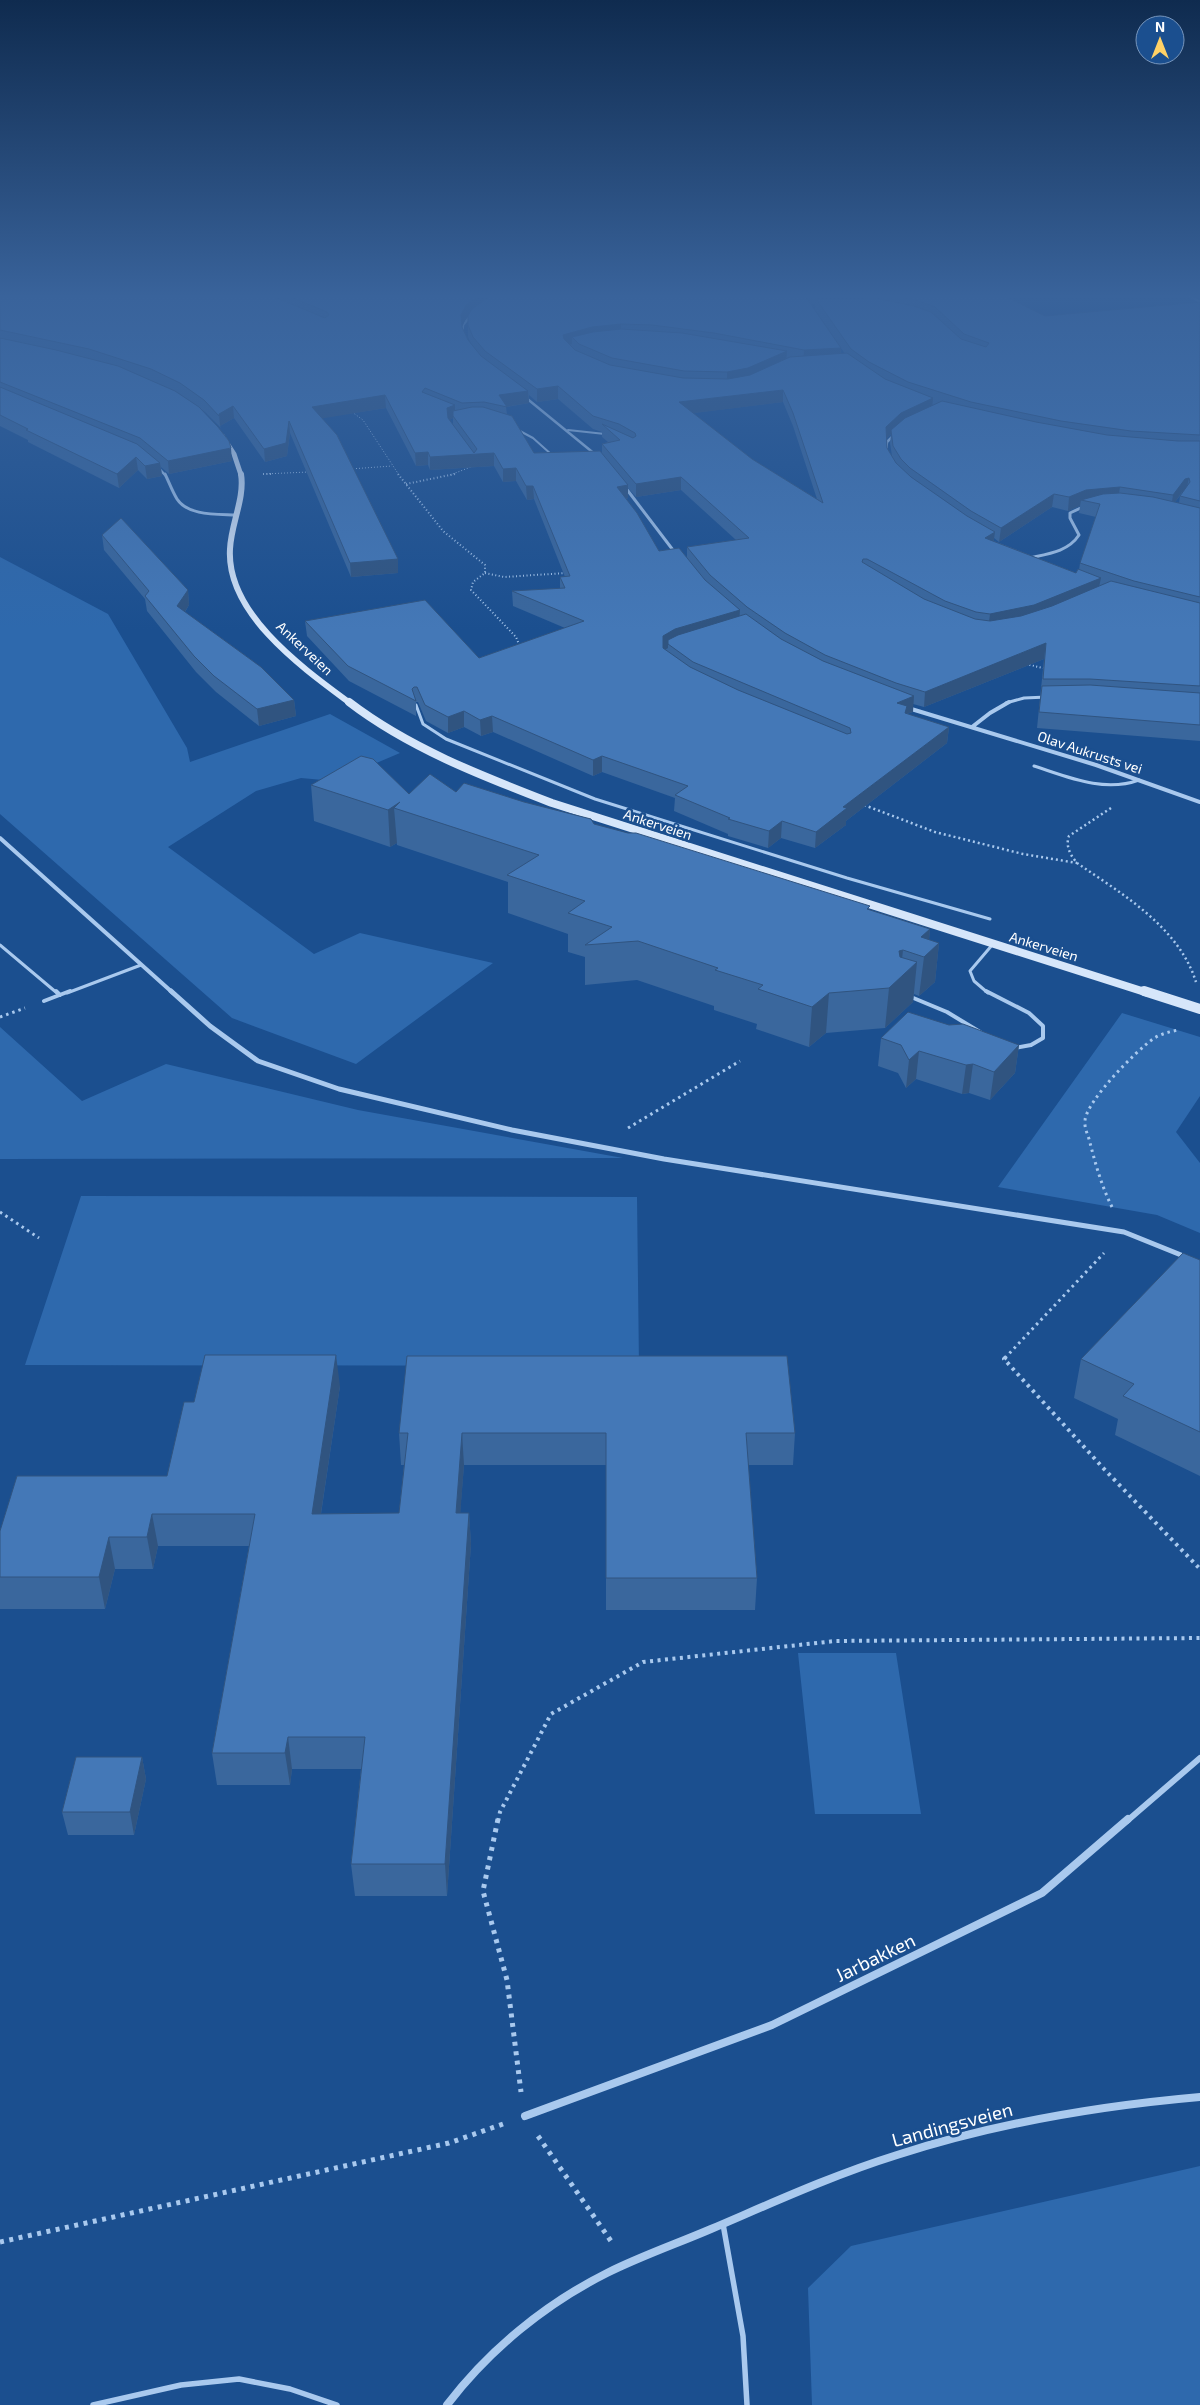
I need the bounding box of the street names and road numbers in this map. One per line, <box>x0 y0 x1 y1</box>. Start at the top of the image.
street label: Ankerveien <box>273 618 337 678</box>
street label: Olav Aukrusts vei <box>1035 727 1145 777</box>
street label: Ankerveien <box>622 805 694 843</box>
street label: Ankerveien <box>1008 928 1080 964</box>
street label: Jarbakken <box>831 1928 919 1986</box>
street label: Landingsveien <box>889 2097 1015 2151</box>

